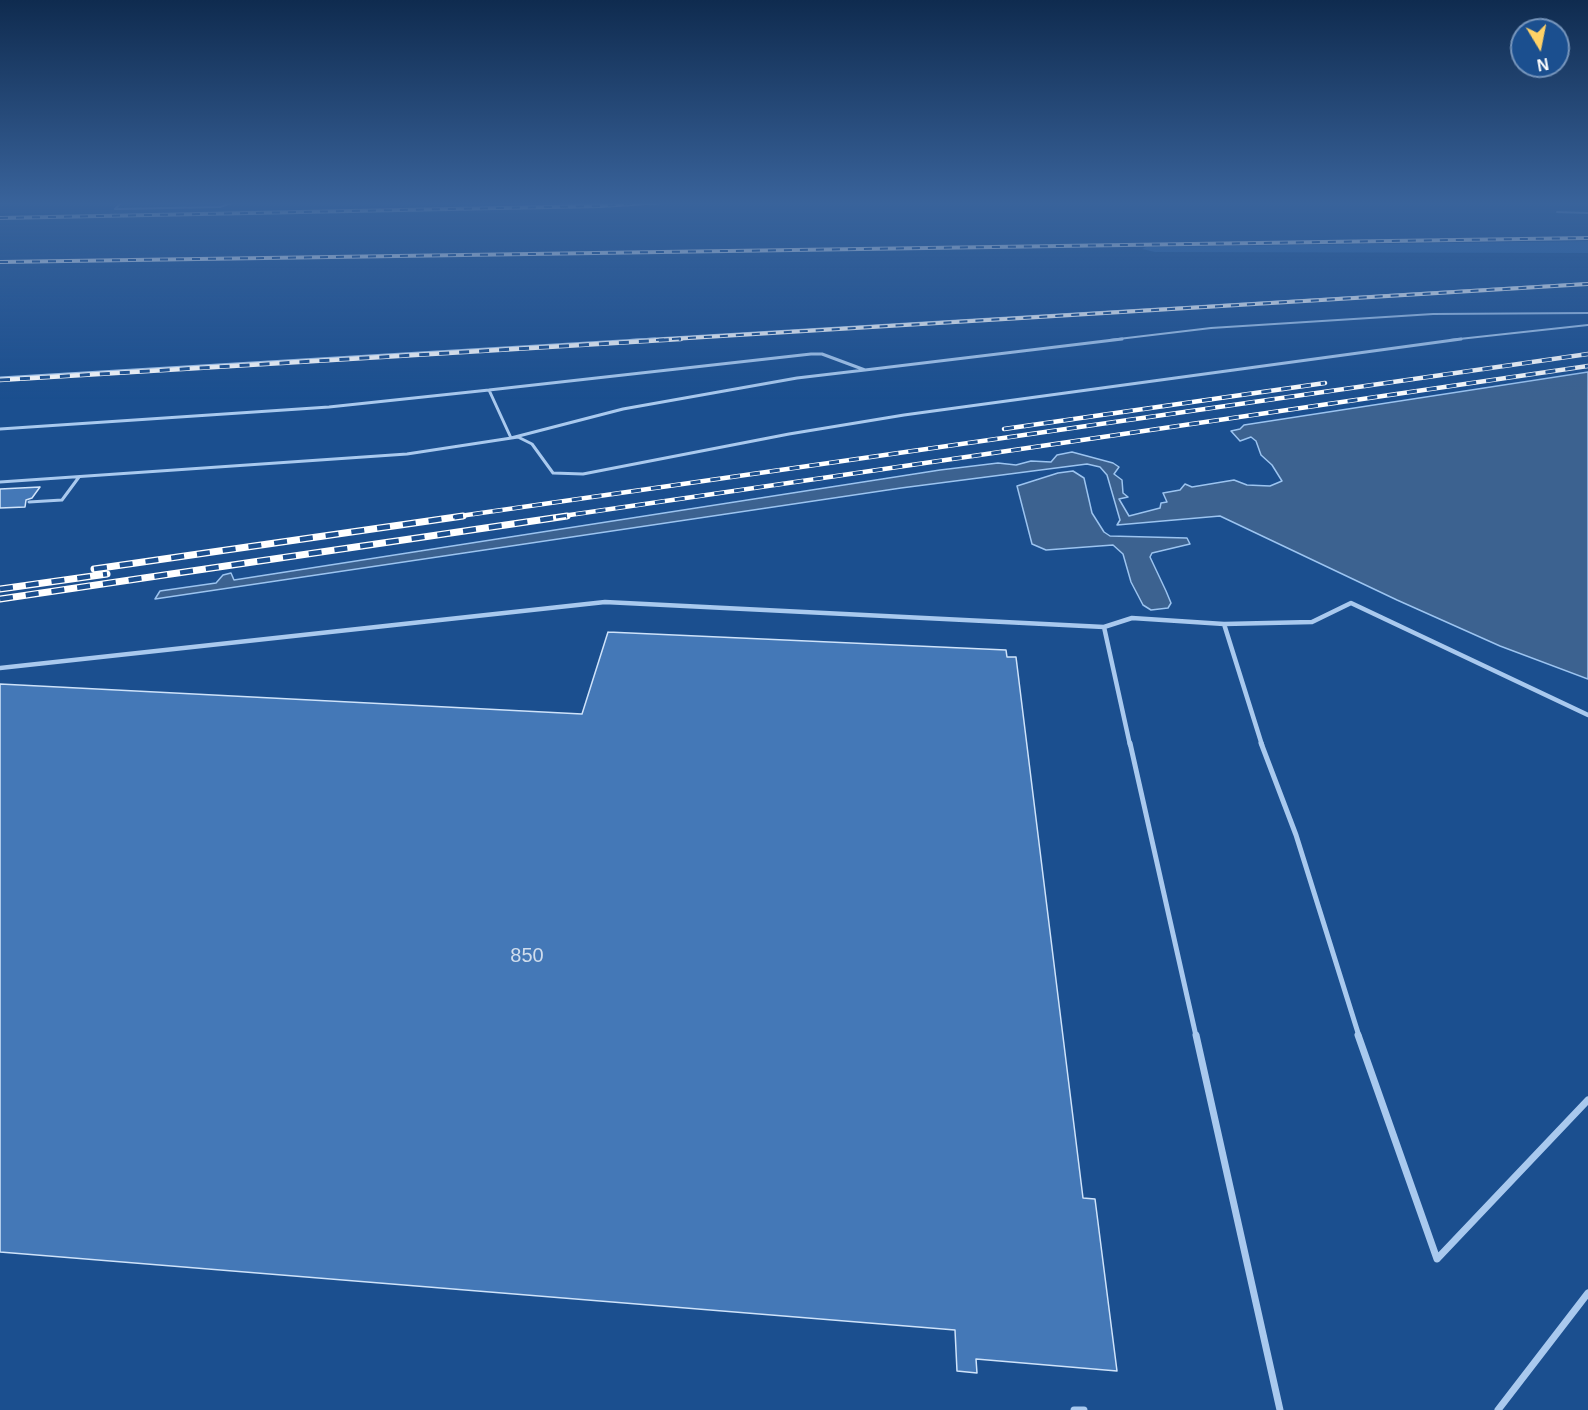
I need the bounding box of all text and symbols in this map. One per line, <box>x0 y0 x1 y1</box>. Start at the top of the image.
north arrow <box>1510 18 1570 78</box>
text: N <box>1536 55 1550 74</box>
house number: 850 <box>510 944 544 968</box>

